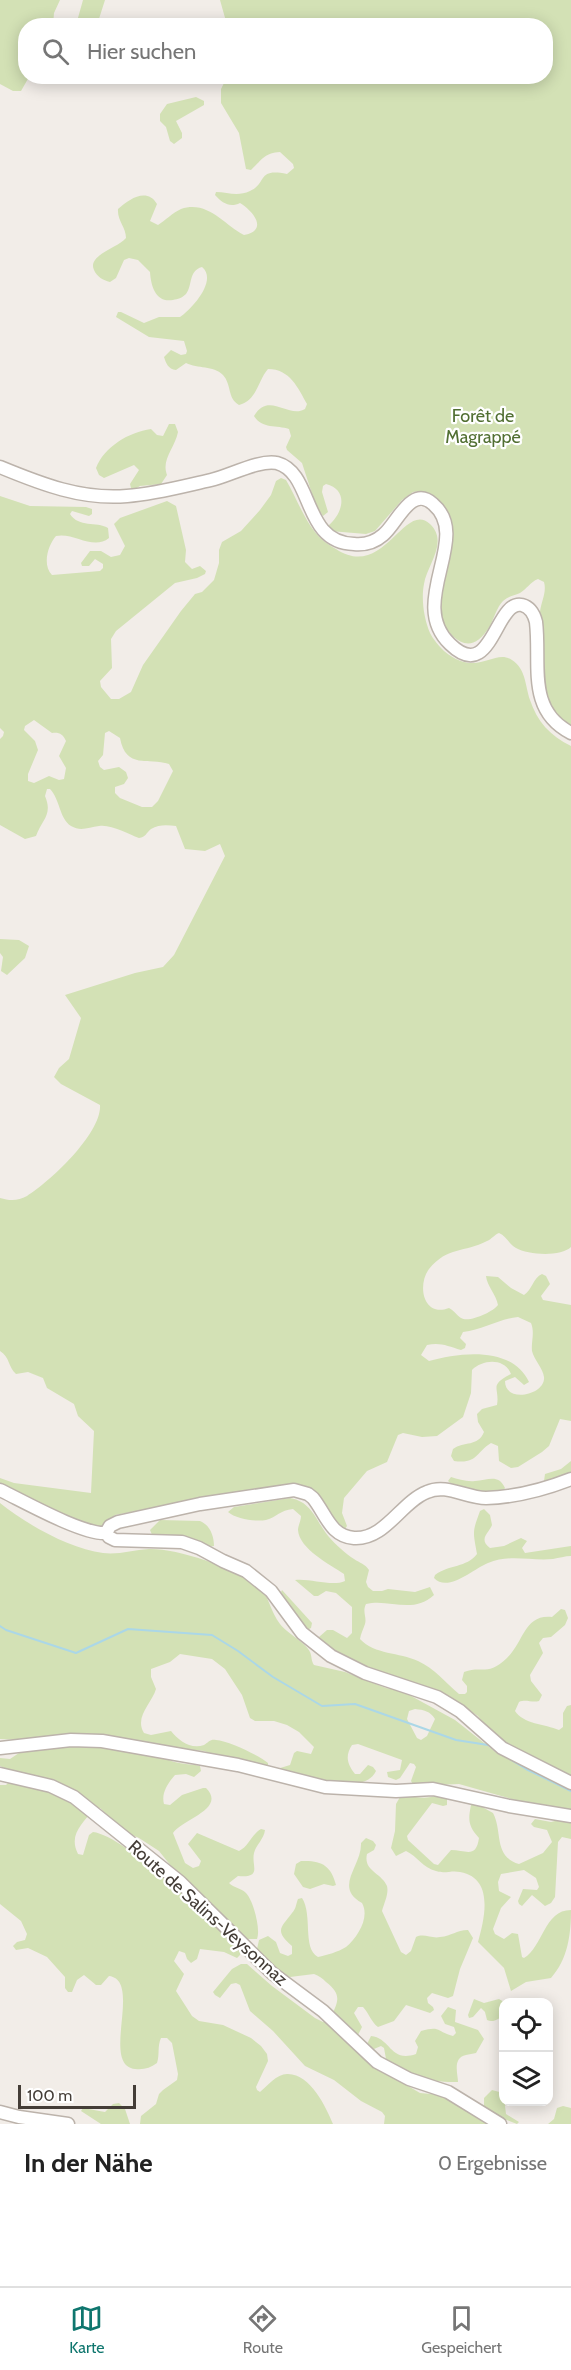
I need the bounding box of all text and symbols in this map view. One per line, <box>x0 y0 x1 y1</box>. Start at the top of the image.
search box <box>18 18 553 84</box>
icon: search <box>39 35 72 68</box>
text: Hier suchen <box>87 38 196 65</box>
park label: Forêt de Magrappé <box>445 405 521 448</box>
street label: Route de Salins-Veysonnaz <box>124 1836 293 1991</box>
map controls <box>499 1998 553 2106</box>
button: locate <box>499 1998 553 2052</box>
button: layers <box>499 2052 553 2106</box>
scale bar <box>18 2082 136 2110</box>
text: 100 m <box>27 2086 72 2105</box>
text: In der Nähe <box>24 2147 153 2179</box>
text: 0 Ergebnisse <box>438 2151 547 2175</box>
tab: Karte <box>69 2302 104 2357</box>
tab: Route <box>243 2302 283 2357</box>
tab: Gespeichert <box>421 2302 502 2357</box>

